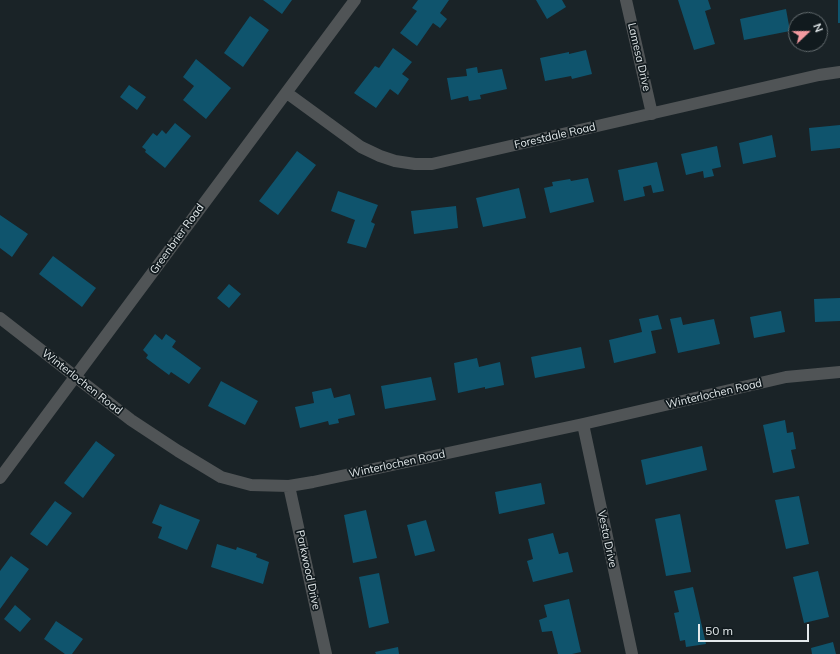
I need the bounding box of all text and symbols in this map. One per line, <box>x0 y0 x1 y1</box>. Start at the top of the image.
north arrow <box>788 12 828 52</box>
text: N <box>810 21 826 34</box>
street label: Lamesa Drive <box>625 22 653 92</box>
street label: Forestdale Road <box>513 120 597 152</box>
street label: Greenbrier Road <box>147 201 207 277</box>
street label: Winterlochen Road <box>39 347 125 417</box>
street label: Winterlochen Road <box>665 377 763 411</box>
street label: Winterlochen Road <box>348 447 446 481</box>
street label: Vesta Drive <box>594 509 620 569</box>
street label: Parkwood Drive <box>293 529 323 611</box>
scale bar <box>700 616 811 642</box>
text: 50 m <box>705 623 733 638</box>

